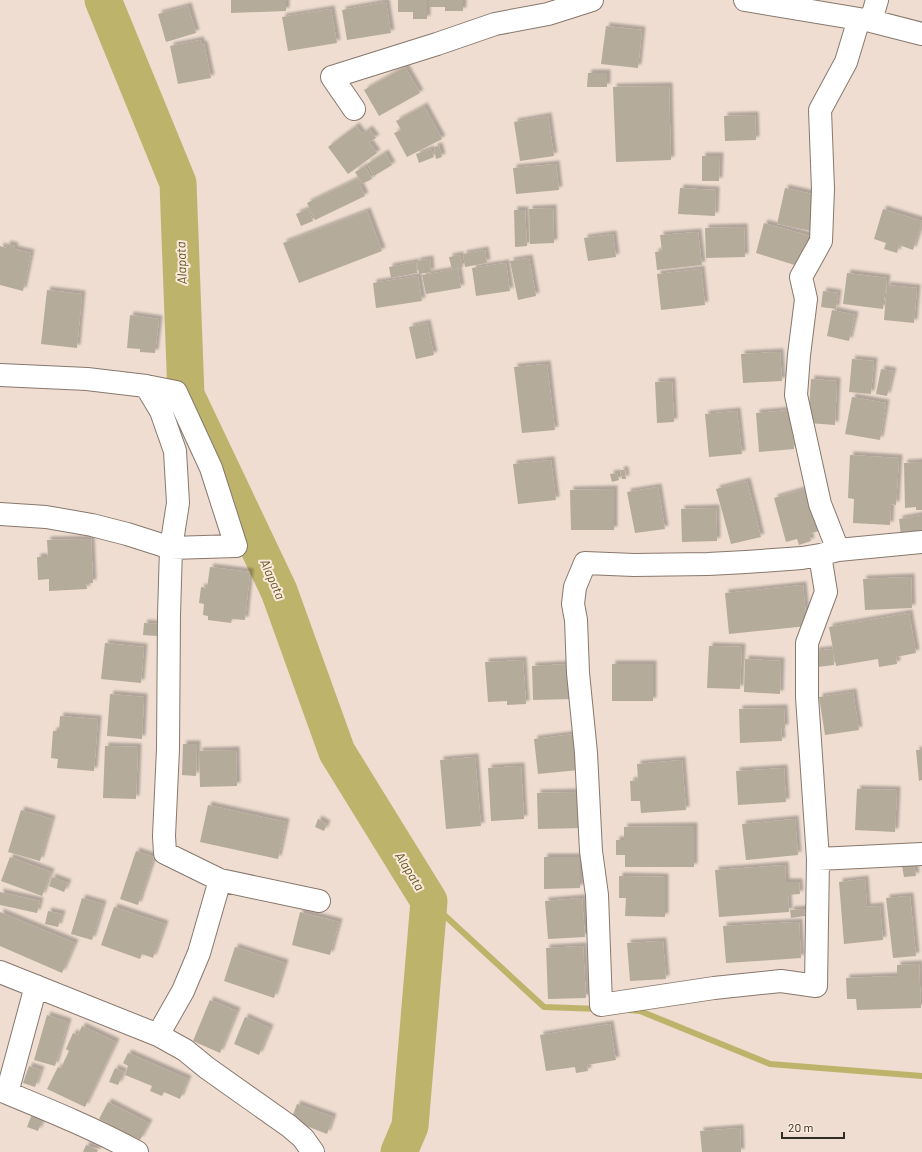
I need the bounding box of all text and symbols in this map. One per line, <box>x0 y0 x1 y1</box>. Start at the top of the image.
water label: Alapata <box>172 241 190 285</box>
water label: Alapata <box>257 556 289 602</box>
water label: Alapata <box>392 849 428 893</box>
scale bar <box>782 1114 844 1140</box>
text: 20 m <box>788 1120 814 1134</box>

